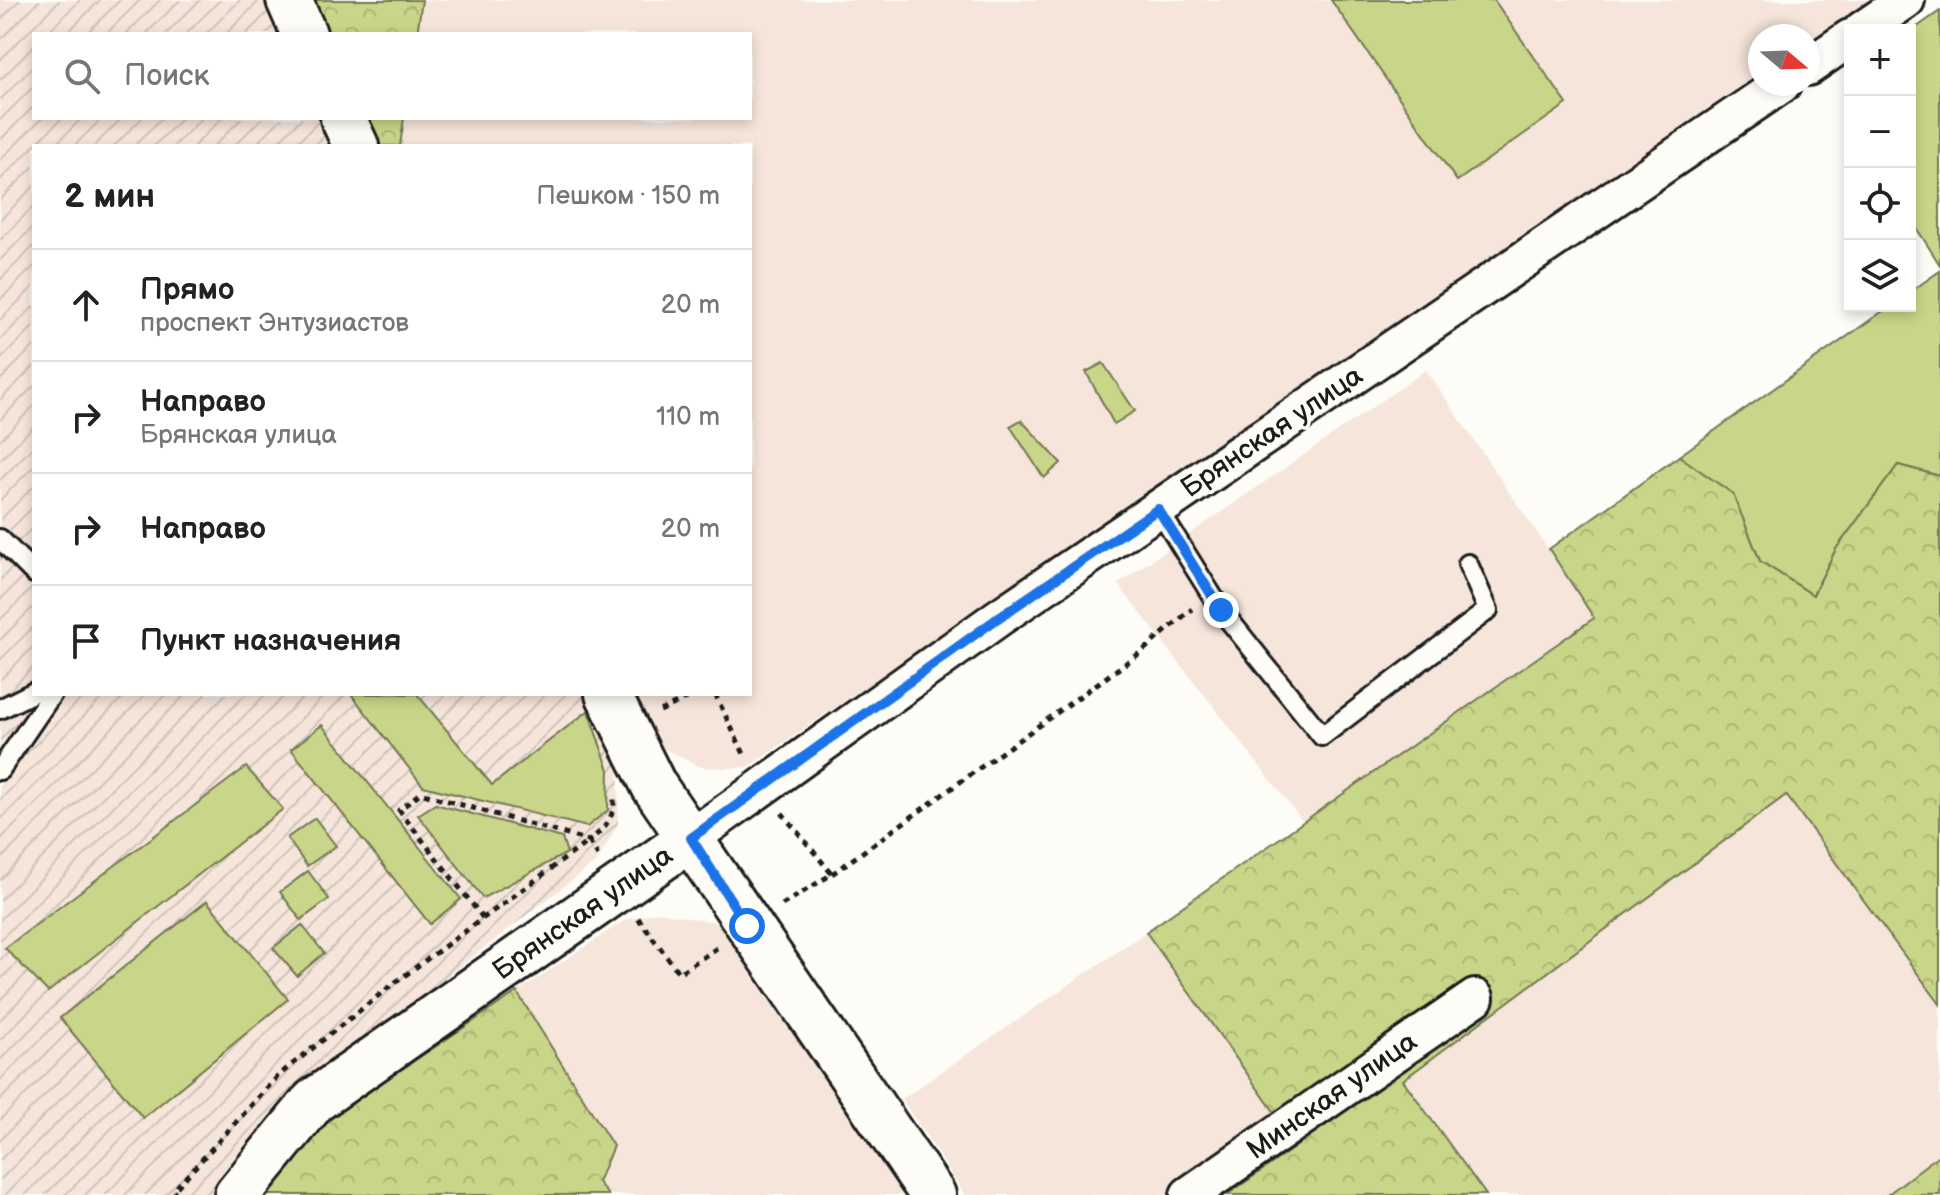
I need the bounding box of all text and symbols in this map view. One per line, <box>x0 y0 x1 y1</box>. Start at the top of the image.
north arrow <box>1748 24 1820 96</box>
map controls <box>1844 24 1916 312</box>
button: + <box>1844 24 1916 96</box>
search box <box>32 32 752 120</box>
icon: search <box>60 54 104 98</box>
text: Поиск <box>124 58 210 94</box>
button: − <box>1844 96 1916 168</box>
button: locate <box>1844 168 1916 240</box>
text: 2 мин <box>64 176 155 217</box>
text: Пешком · 150 m <box>536 181 720 212</box>
button: layers <box>1844 240 1916 312</box>
text: Прямо <box>140 272 234 308</box>
icon: ahead <box>64 283 108 327</box>
text: 20 m <box>661 290 720 321</box>
text: проспект Энтузиастов <box>140 308 409 339</box>
street label: Брянская улица <box>1175 359 1369 505</box>
text: Направо <box>140 384 266 420</box>
icon: right <box>64 395 108 439</box>
text: 110 m <box>656 402 720 433</box>
text: Брянская улица <box>140 420 337 451</box>
icon: right <box>64 507 108 551</box>
text: Направо <box>140 511 266 547</box>
text: 20 m <box>661 514 720 545</box>
route end <box>1203 592 1239 628</box>
icon: arrive <box>64 619 108 663</box>
text: Пункт назначения <box>140 623 401 659</box>
street label: Брянская улица <box>487 838 680 987</box>
route start <box>729 908 765 944</box>
street label: Минская улица <box>1241 1025 1424 1167</box>

